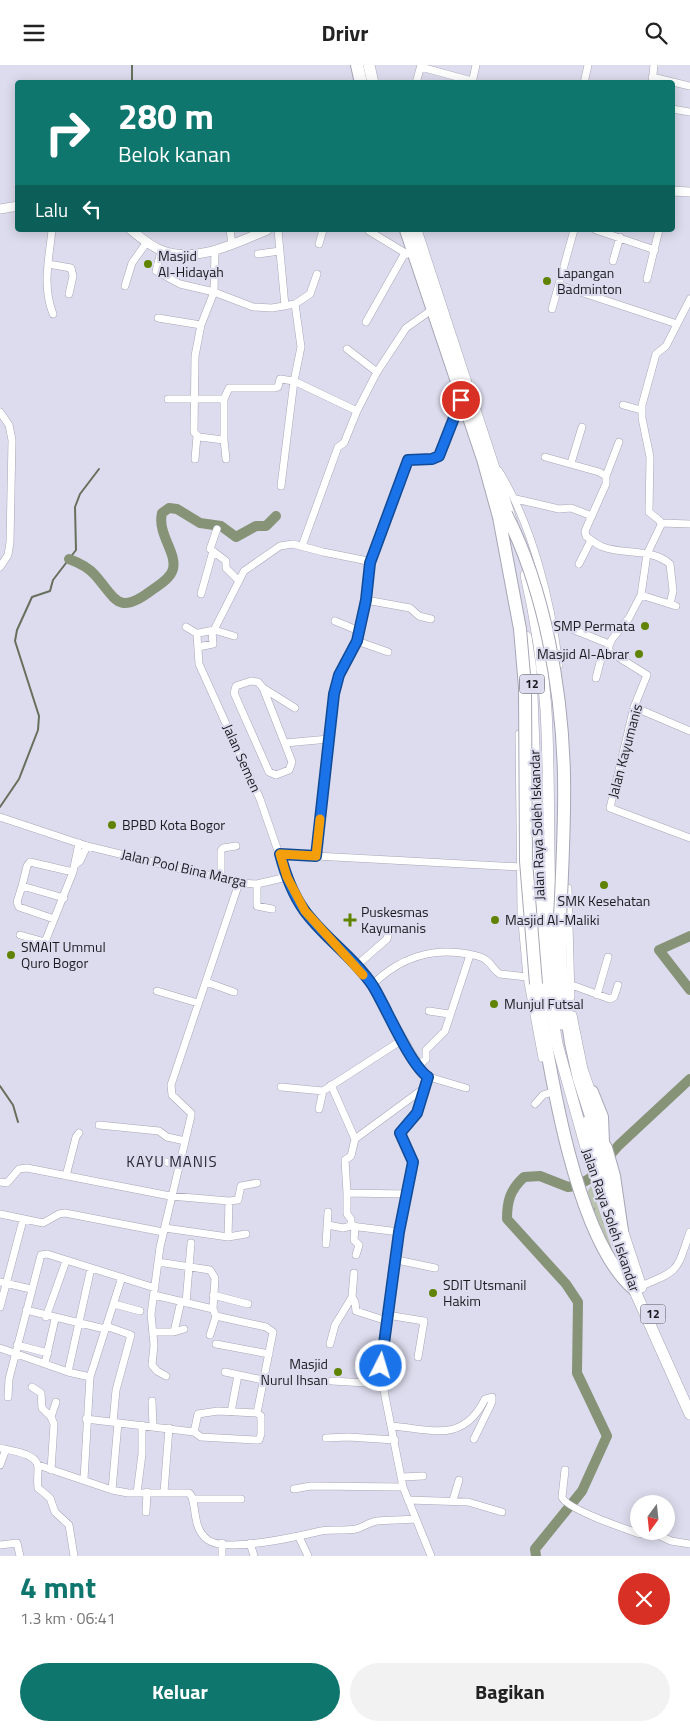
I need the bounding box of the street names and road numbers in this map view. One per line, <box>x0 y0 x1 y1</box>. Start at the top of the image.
road number: 12 <box>520 675 544 693</box>
street label: Jalan Kayumanis <box>602 701 647 800</box>
street label: Jalan Semen <box>218 720 267 795</box>
street label: Jalan Raya Soleh Iskandar <box>523 749 550 901</box>
street label: Jalan Pool Bina Marga <box>119 843 249 892</box>
street label: Jalan Raya Soleh Iskandar <box>577 1145 646 1295</box>
road number: 12 <box>640 1305 666 1323</box>

